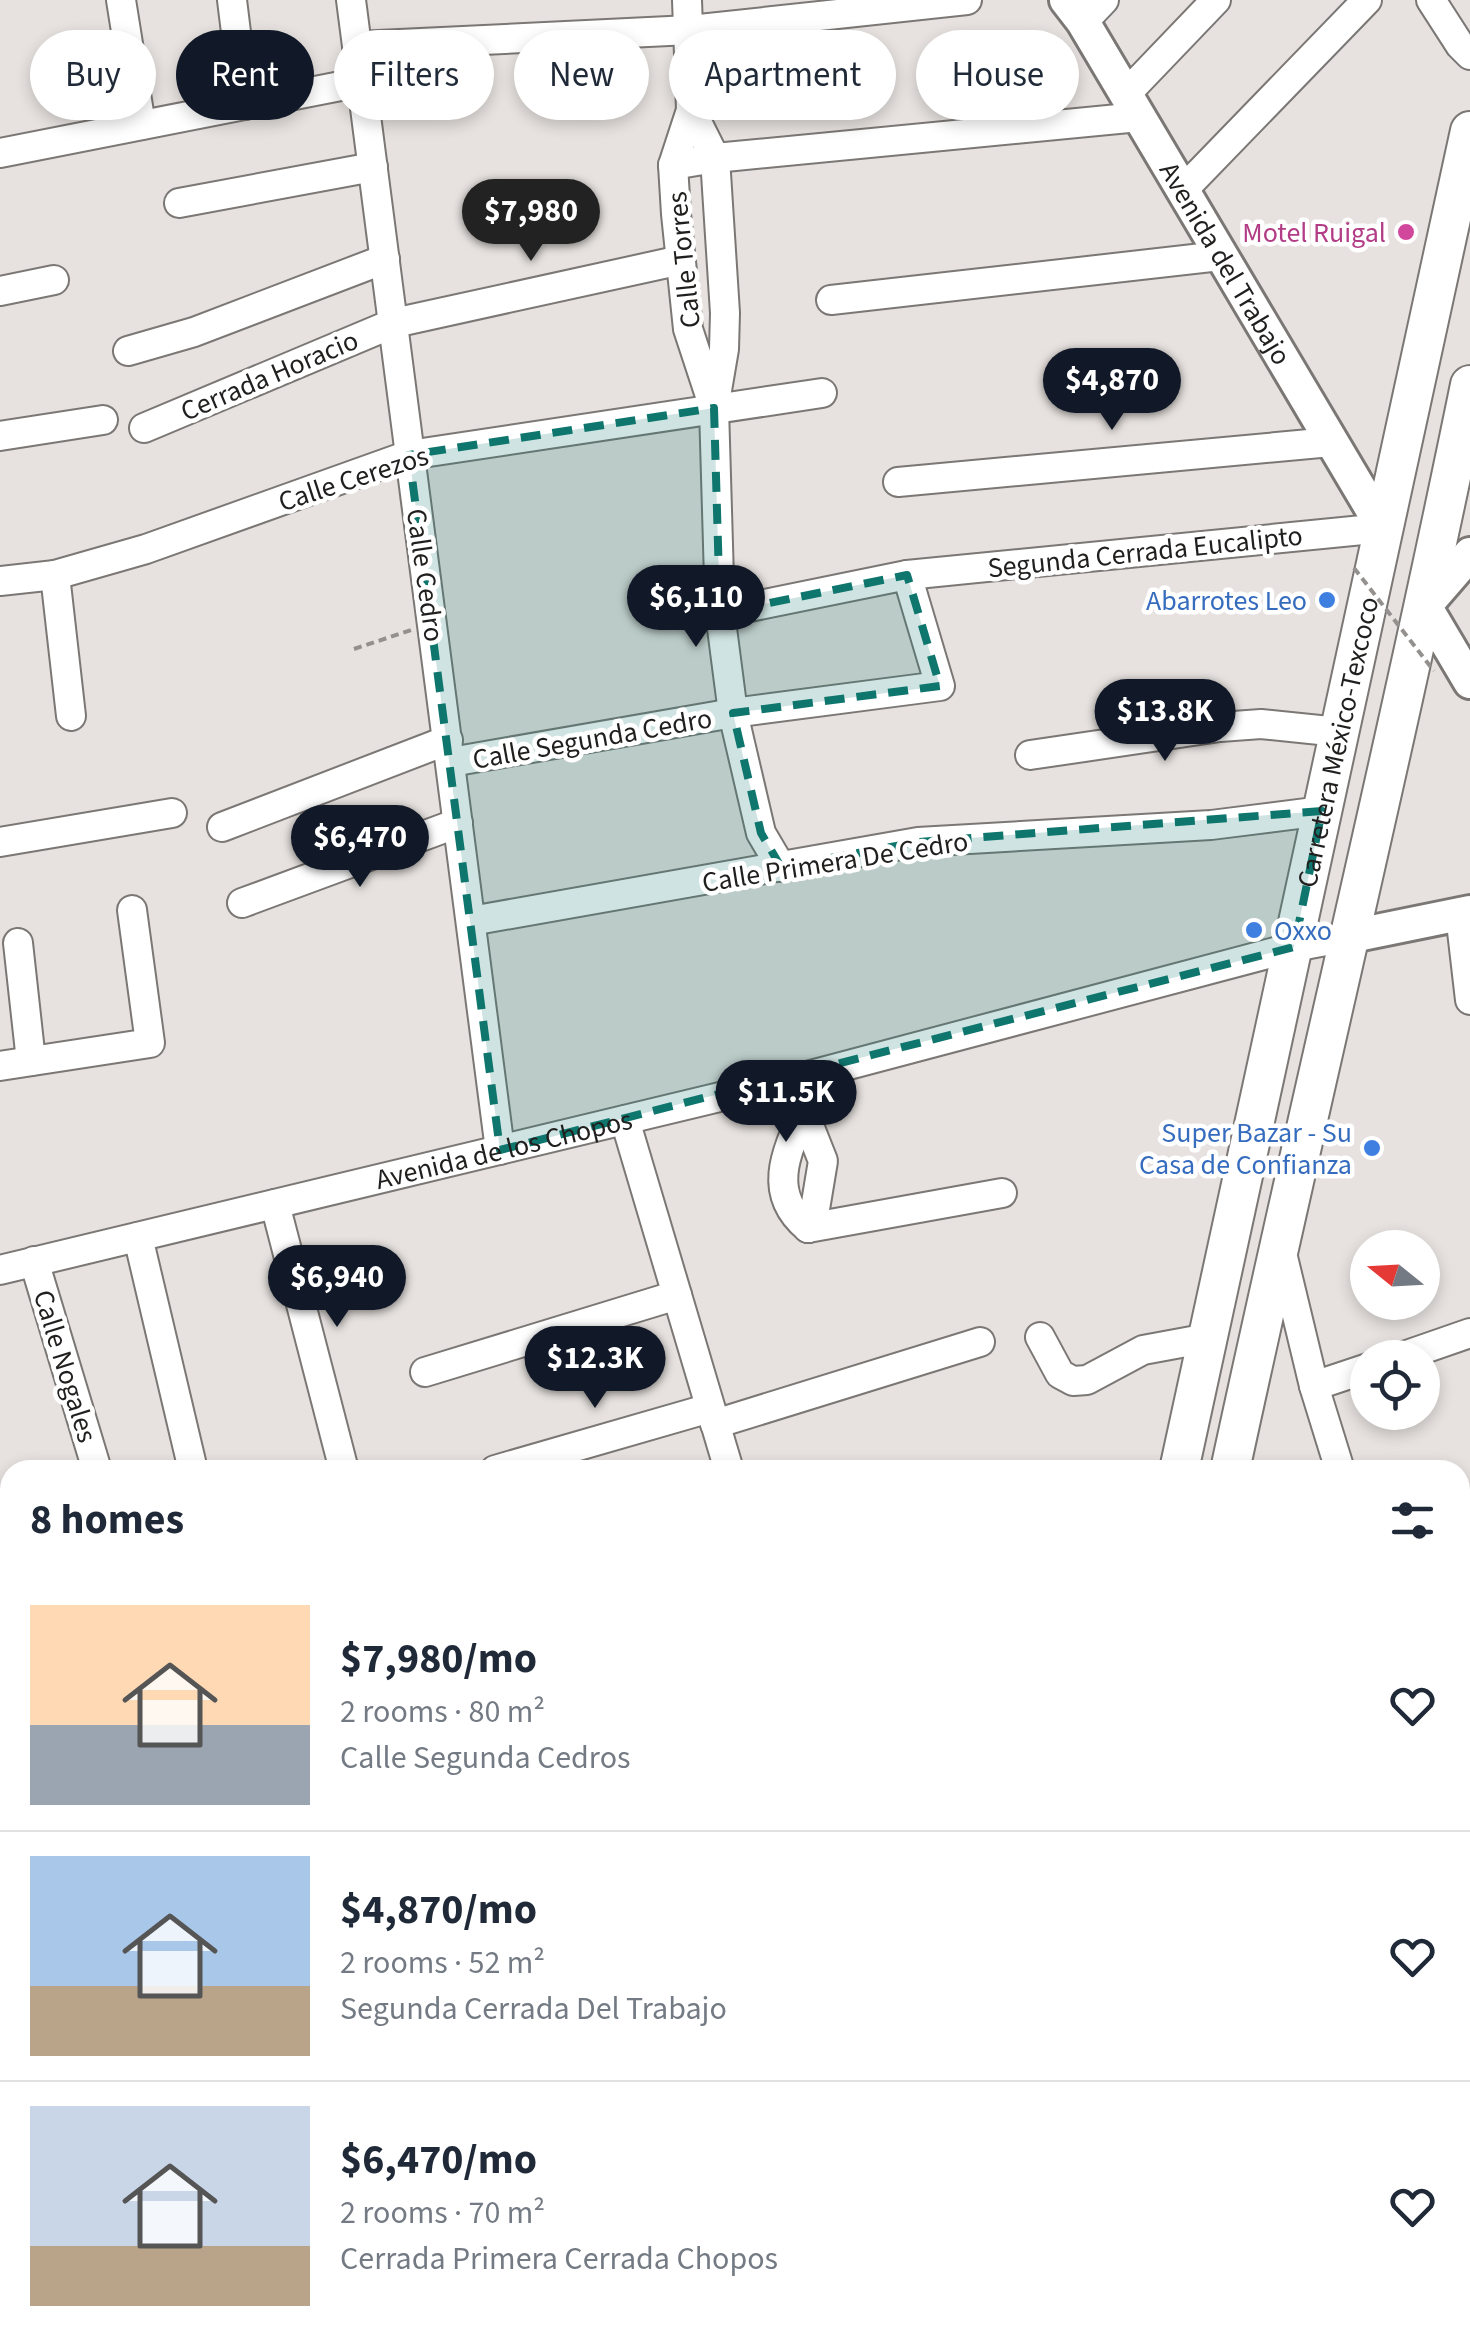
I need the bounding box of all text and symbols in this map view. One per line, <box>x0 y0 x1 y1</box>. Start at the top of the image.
chip: Buy <box>30 30 156 120</box>
chip: Rent <box>176 30 314 120</box>
chip: Filters <box>334 30 494 120</box>
chip: New <box>514 30 649 120</box>
chip: Apartment <box>669 30 896 120</box>
chip: House <box>916 30 1079 120</box>
street label: Avenida del Trabajo <box>1149 154 1301 373</box>
pin: $7,980 <box>450 179 612 264</box>
text: $7,980 <box>484 188 578 234</box>
street label: Calle Torres <box>657 190 711 330</box>
place label: Motel Ruigal <box>1242 213 1386 253</box>
marker: Motel Ruigal <box>1395 221 1417 243</box>
street label: Cerrada Horacio <box>174 320 364 431</box>
pin: $4,870 <box>1031 348 1193 433</box>
text: $4,870 <box>1065 357 1159 403</box>
street label: Calle Cerezos <box>273 436 433 522</box>
street label: Calle Cedro <box>396 506 454 644</box>
street label: Segunda Cerrada Eucalipto <box>986 516 1305 588</box>
pin: $6,110 <box>615 565 777 650</box>
text: $6,110 <box>649 574 743 620</box>
place label: Abarrotes Leo <box>1146 581 1307 621</box>
marker: Abarrotes Leo <box>1316 589 1338 611</box>
street label: Carretera México-Texcoco <box>1287 593 1389 891</box>
pin: $13.8K <box>1084 679 1246 764</box>
text: $13.8K <box>1117 688 1213 734</box>
street label: Calle Segunda Cedro <box>469 698 715 780</box>
pin: $6,470 <box>279 805 441 890</box>
text: $6,470 <box>313 814 407 860</box>
street label: Calle Primera De Cedro <box>699 821 971 903</box>
place label: Oxxo <box>1274 911 1332 951</box>
marker: Oxxo <box>1243 919 1265 941</box>
pin: $11.5K <box>705 1060 867 1145</box>
text: $11.5K <box>738 1069 834 1115</box>
street label: Avenida de los Chopos <box>371 1100 636 1200</box>
place label: Super Bazar - Su Casa de Confianza <box>1139 1113 1352 1185</box>
marker: Super Bazar - Su Casa de Confianza <box>1361 1137 1383 1159</box>
north arrow <box>1350 1230 1440 1320</box>
map controls <box>1350 1230 1440 1430</box>
pin: $6,940 <box>256 1245 418 1330</box>
text: $6,940 <box>290 1254 384 1300</box>
street label: Calle Nogales <box>23 1285 107 1448</box>
pin: $12.3K <box>514 1326 676 1411</box>
text: $12.3K <box>547 1335 643 1381</box>
button: locate <box>1350 1340 1440 1430</box>
text: 8 homes <box>30 1490 184 1550</box>
icon: filters <box>1385 1493 1440 1548</box>
text: $7,980/mo <box>340 1629 537 1689</box>
icon: home <box>110 1645 230 1765</box>
icon: heart <box>1385 1678 1440 1733</box>
text: 2 rooms · 80 m² <box>340 1689 545 1735</box>
text: Calle Segunda Cedros <box>340 1735 630 1781</box>
text: $4,870/mo <box>340 1880 537 1940</box>
icon: home <box>110 1896 230 2016</box>
icon: heart <box>1385 1929 1440 1984</box>
text: 2 rooms · 52 m² <box>340 1940 545 1986</box>
text: Segunda Cerrada Del Trabajo <box>340 1986 727 2032</box>
text: $6,470/mo <box>340 2130 537 2190</box>
icon: home <box>110 2146 230 2266</box>
icon: heart <box>1385 2179 1440 2234</box>
text: 2 rooms · 70 m² <box>340 2190 545 2236</box>
text: Cerrada Primera Cerrada Chopos <box>340 2236 778 2282</box>

